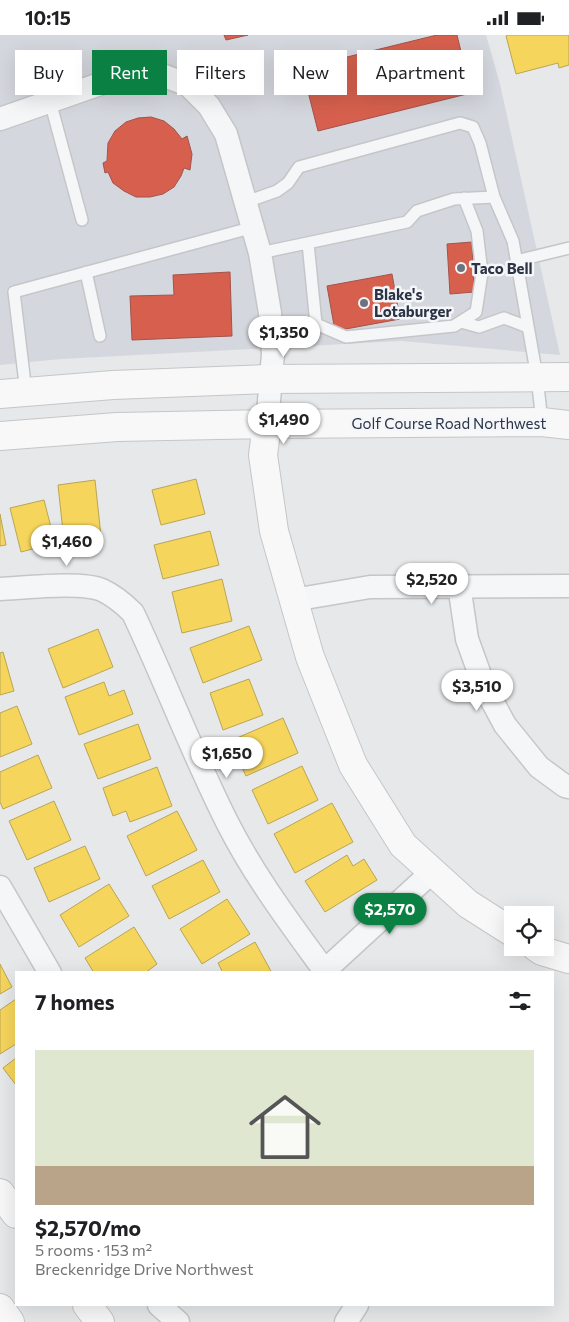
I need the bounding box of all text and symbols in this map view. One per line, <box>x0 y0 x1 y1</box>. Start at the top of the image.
text: 10:15 <box>25 6 71 29</box>
chip: Buy <box>15 50 82 95</box>
chip: Rent <box>92 50 167 95</box>
chip: Filters <box>177 50 264 95</box>
chip: New <box>274 50 347 95</box>
chip: Apartment <box>357 50 483 95</box>
place label: Taco Bell <box>471 259 533 277</box>
marker: Taco Bell <box>455 262 467 274</box>
place label: Blake's Lotaburger <box>374 285 452 320</box>
marker: Blake's Lotaburger <box>358 297 370 309</box>
pin: $1,350 <box>243 315 325 358</box>
text: $1,350 <box>259 322 309 341</box>
pin: $1,490 <box>243 403 325 445</box>
text: $1,490 <box>259 409 309 428</box>
street label: Golf Course Road Northwest <box>352 414 546 432</box>
pin: $1,460 <box>26 525 108 567</box>
text: $1,460 <box>42 531 92 550</box>
pin: $2,520 <box>391 563 473 605</box>
text: $2,520 <box>406 569 458 588</box>
pin: $3,510 <box>436 669 518 712</box>
text: $3,510 <box>452 676 502 695</box>
pin: $1,650 <box>186 737 268 779</box>
text: $1,650 <box>202 743 252 762</box>
pin: $2,570 <box>349 893 431 935</box>
text: $2,570 <box>365 899 415 918</box>
map controls <box>504 906 554 956</box>
button: locate <box>504 906 554 956</box>
icon: filters <box>506 987 534 1015</box>
text: 7 homes <box>35 989 114 1014</box>
icon: home <box>240 1082 330 1172</box>
text: $2,570/mo <box>35 1215 141 1240</box>
text: 5 rooms · 153 m² <box>35 1240 152 1259</box>
text: Breckenridge Drive Northwest <box>35 1259 254 1278</box>

